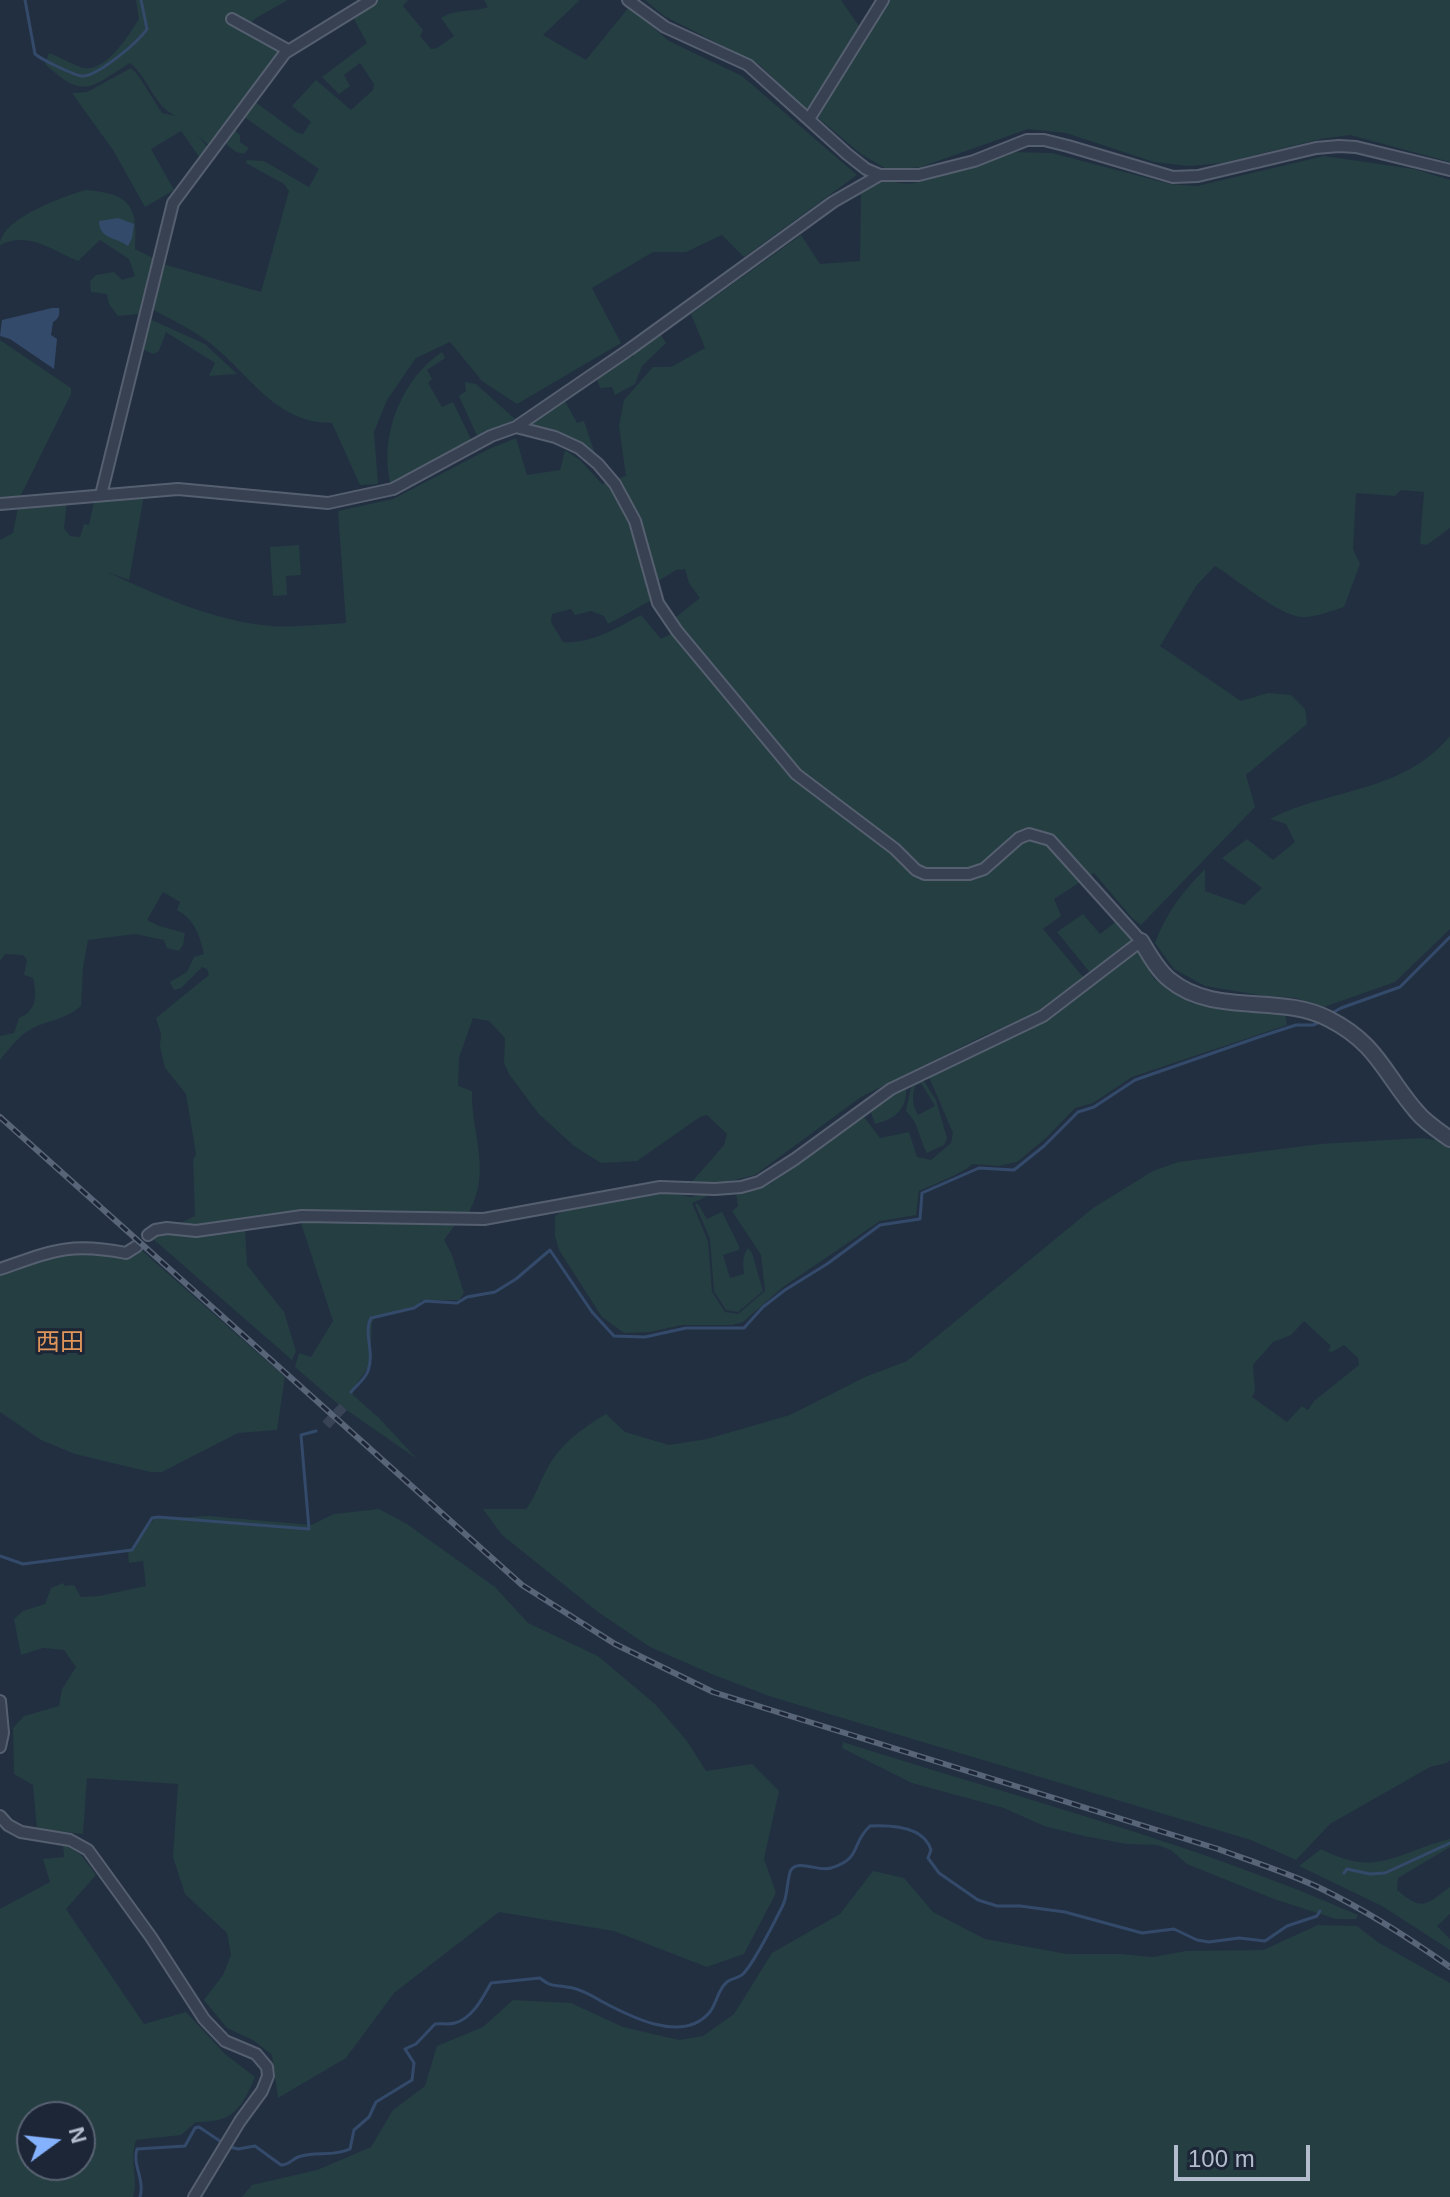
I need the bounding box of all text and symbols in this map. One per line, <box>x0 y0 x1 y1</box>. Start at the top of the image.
district label: 西田 <box>36 1329 84 1357</box>
north arrow <box>16 2101 96 2181</box>
text: N <box>64 2124 92 2146</box>
scale bar <box>1178 2129 1314 2179</box>
text: 100 m <box>1188 2145 1255 2172</box>

